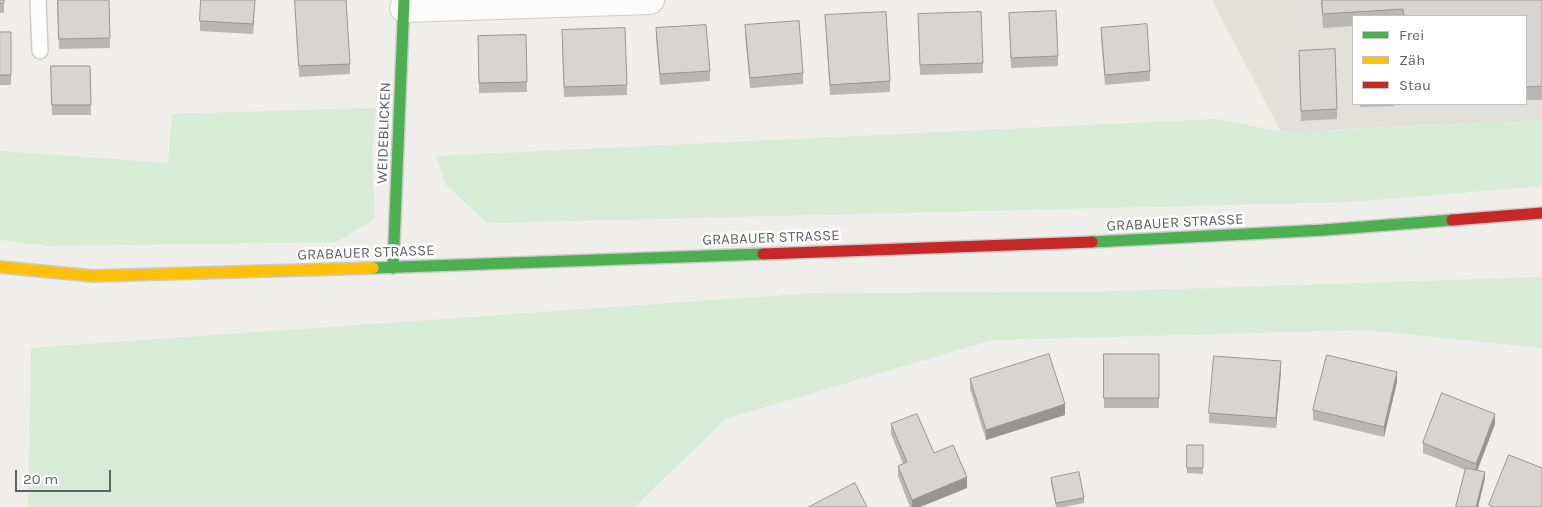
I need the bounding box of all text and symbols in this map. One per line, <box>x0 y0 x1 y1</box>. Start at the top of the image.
legend <box>1352 15 1527 105</box>
text: Frei <box>1399 26 1424 44</box>
text: Zäh <box>1399 51 1425 69</box>
text: Stau <box>1399 76 1431 94</box>
street label: WEIDEBLICKEN <box>373 82 395 184</box>
street label: GRABAUER STRASSE <box>1106 210 1244 236</box>
street label: GRABAUER STRASSE <box>702 227 840 249</box>
street label: GRABAUER STRASSE <box>297 242 435 264</box>
scale bar <box>18 460 114 492</box>
text: 20 m <box>23 470 58 488</box>

